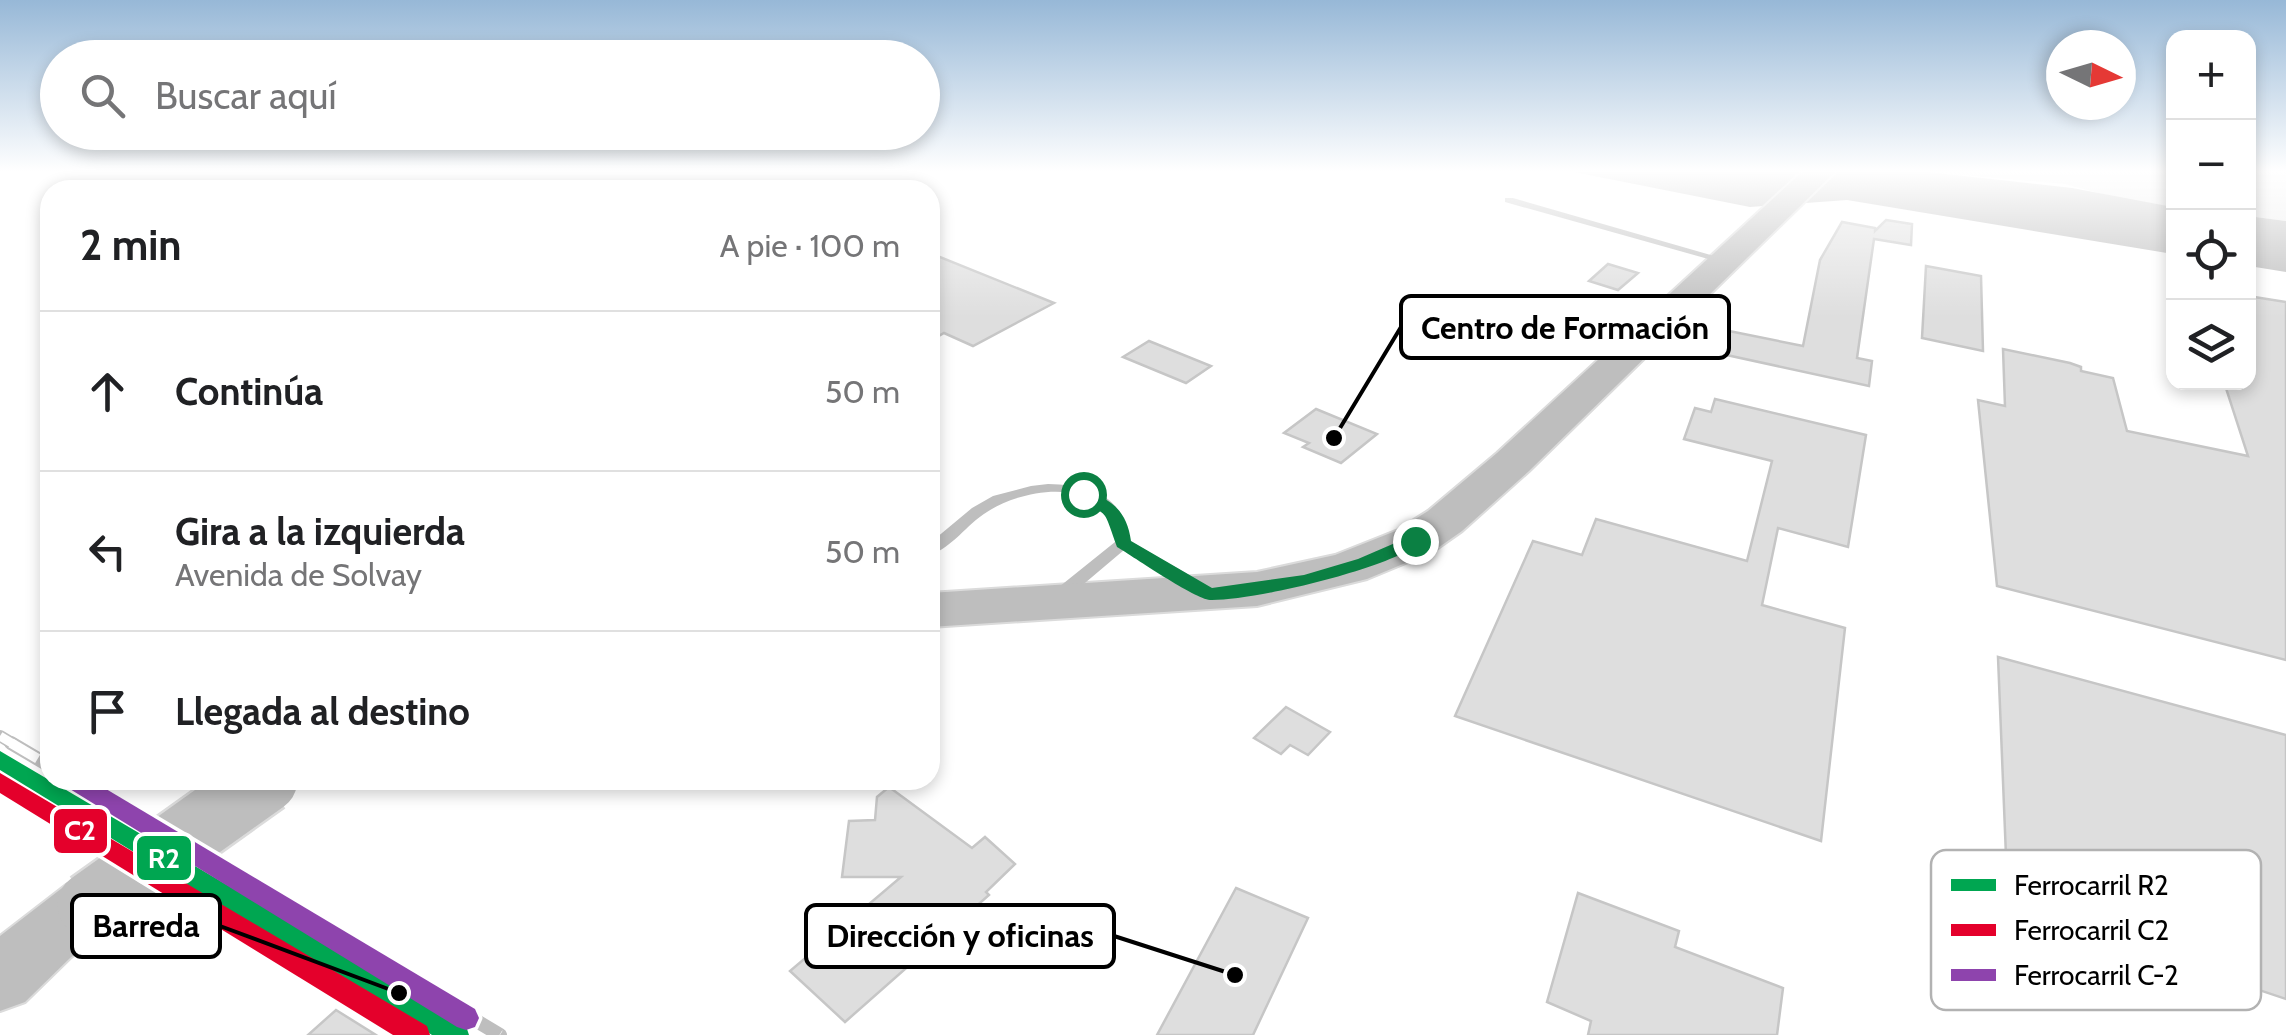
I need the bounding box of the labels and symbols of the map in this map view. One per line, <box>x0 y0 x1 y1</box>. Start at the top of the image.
north arrow <box>2046 30 2136 120</box>
callout: Centro de Formación <box>1401 296 1729 358</box>
text: Centro de Formación <box>1421 308 1709 347</box>
route start <box>1061 472 1107 518</box>
route end <box>1393 519 1439 565</box>
line badge: C2 <box>52 807 109 855</box>
text: C2 <box>64 813 96 847</box>
line badge: R2 <box>135 834 193 882</box>
text: R2 <box>148 841 180 875</box>
legend <box>1931 850 2261 1010</box>
text: Ferrocarril R2 <box>2014 868 2169 902</box>
callout: Barreda <box>72 895 220 957</box>
callout: Dirección y oficinas <box>806 905 1114 967</box>
text: Barreda <box>92 906 200 945</box>
text: Ferrocarril C2 <box>2014 913 2169 947</box>
text: Dirección y oficinas <box>826 916 1094 955</box>
text: Ferrocarril C-2 <box>2014 958 2179 992</box>

